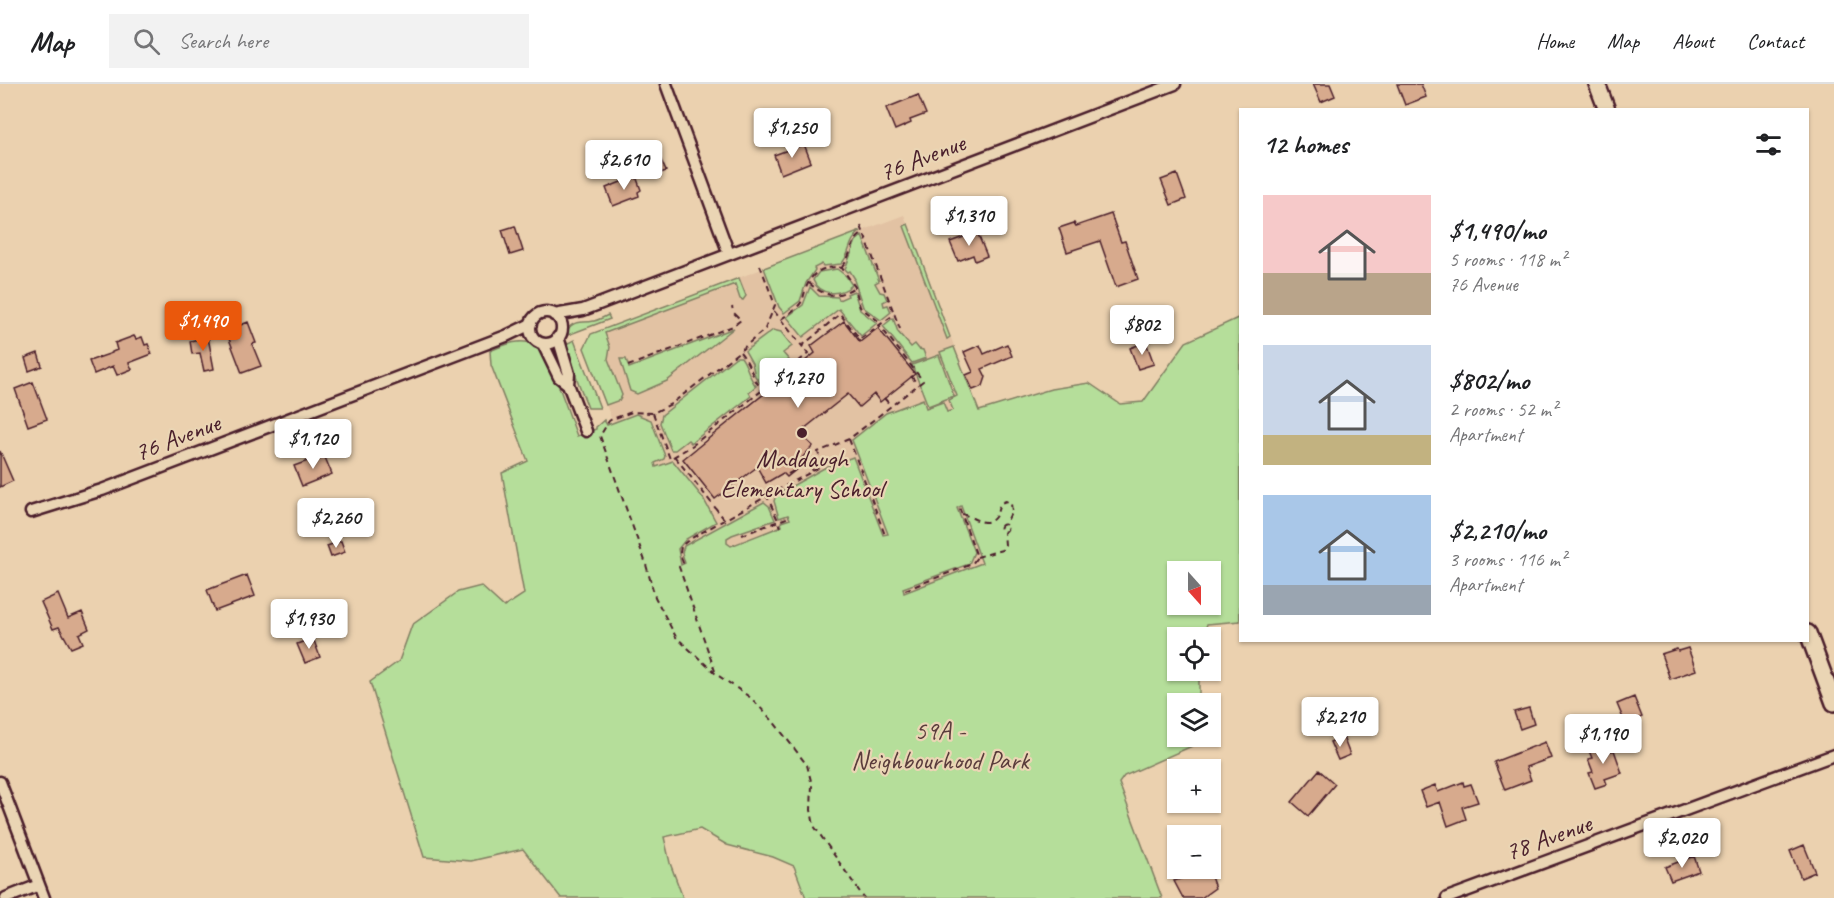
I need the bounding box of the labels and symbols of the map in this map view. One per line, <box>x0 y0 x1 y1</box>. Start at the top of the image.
pin: $1,250 <box>743 108 841 159</box>
street label: 76 Avenue <box>875 125 971 189</box>
pin: $2,610 <box>575 140 673 191</box>
pin: $1,310 <box>920 196 1018 247</box>
pin: $1,490 <box>154 301 252 352</box>
pin: $802 <box>1106 305 1178 356</box>
pin: $1,270 <box>749 358 847 409</box>
street label: 76 Avenue <box>130 405 226 469</box>
pin: $1,120 <box>264 419 362 470</box>
marker: Maddaugh Elementary School <box>795 426 809 440</box>
place label: Maddaugh Elementary School <box>721 442 888 505</box>
pin: $2,260 <box>287 498 385 549</box>
north arrow <box>1167 561 1221 615</box>
pin: $1,930 <box>260 599 358 650</box>
pin: $2,210 <box>1291 697 1389 748</box>
park label: 59A - Neighbourhood Park <box>851 714 1030 777</box>
pin: $1,190 <box>1554 714 1652 765</box>
street label: 78 Avenue <box>1500 806 1597 868</box>
pin: $2,020 <box>1633 818 1731 869</box>

